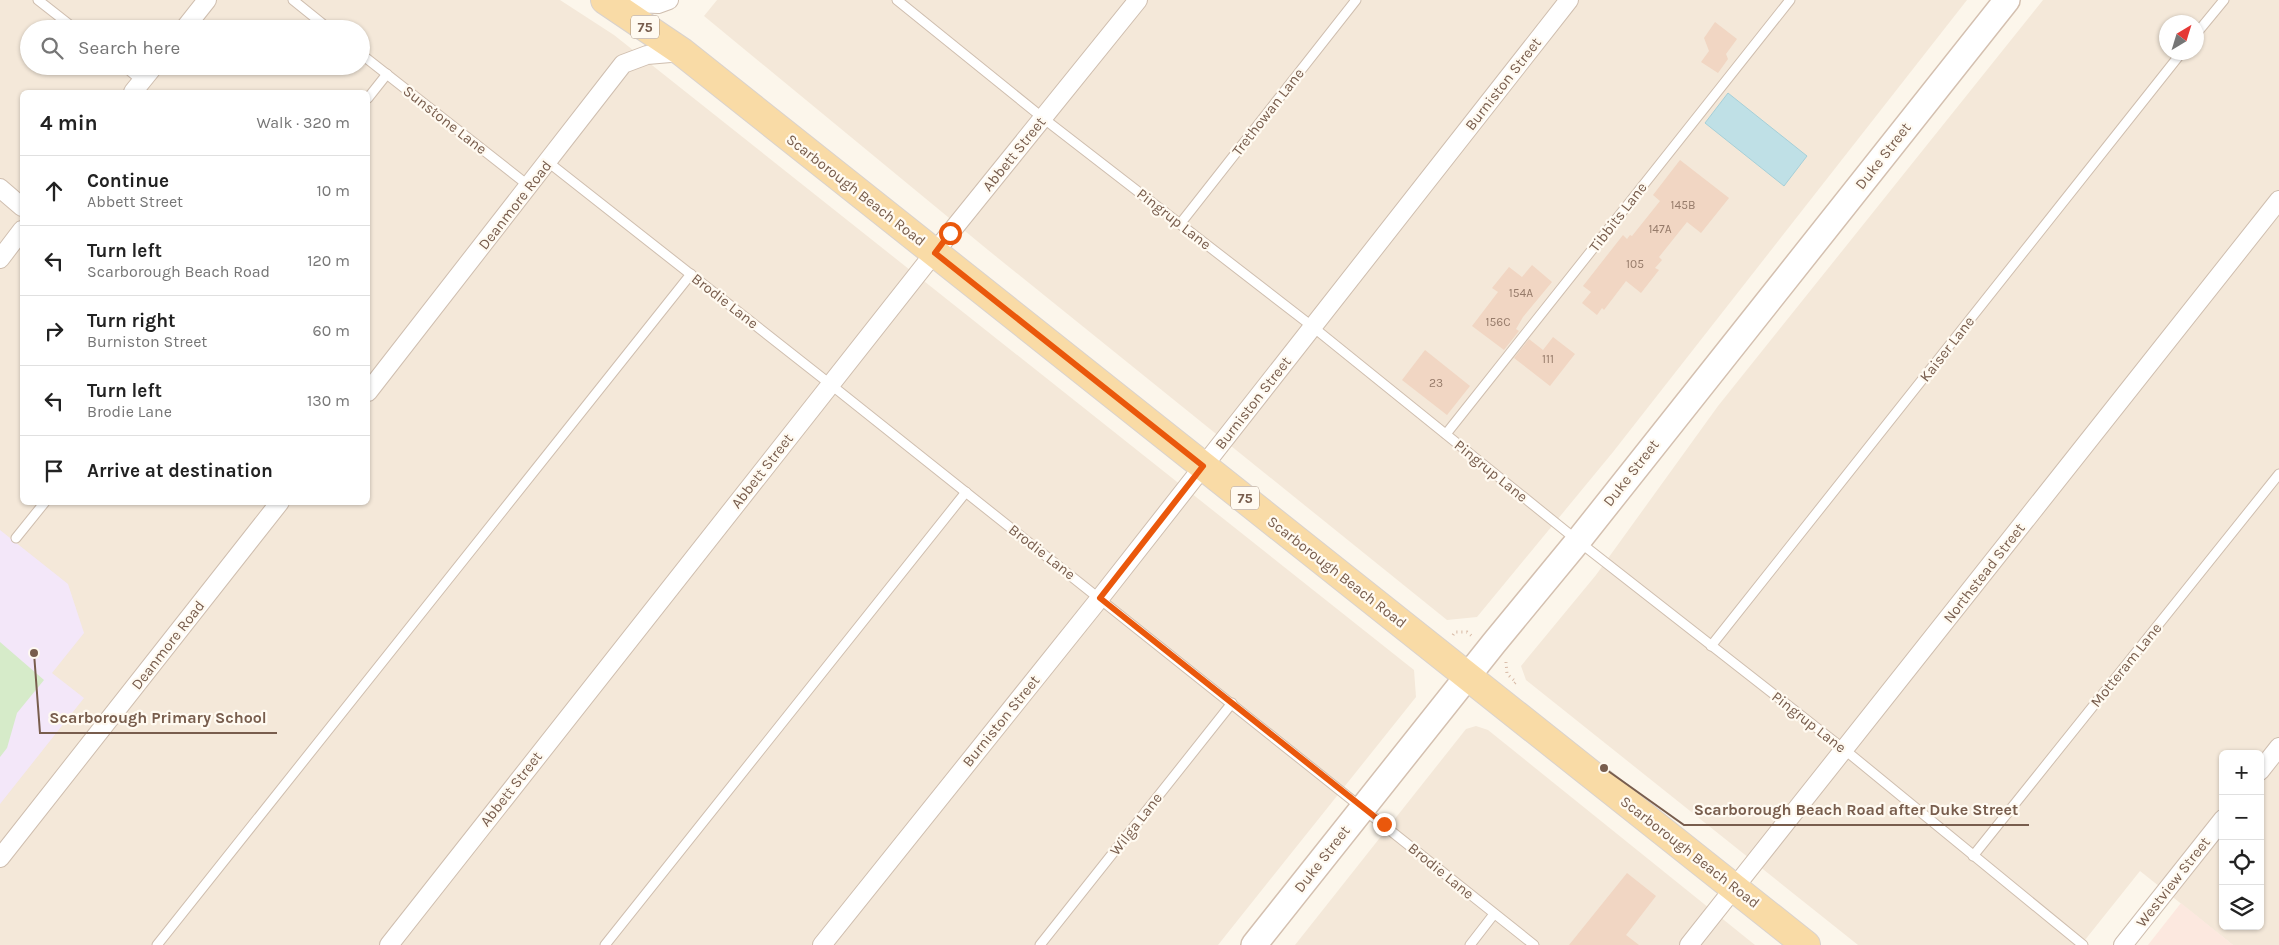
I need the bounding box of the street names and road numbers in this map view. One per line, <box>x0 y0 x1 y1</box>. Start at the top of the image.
road number: 75 <box>631 16 659 38</box>
street label: Burniston Street <box>1461 34 1545 134</box>
street label: Trethowan Lane <box>1228 65 1308 159</box>
street label: Sunstone Lane <box>400 82 490 158</box>
street label: Abbett Street <box>979 113 1050 195</box>
street label: Duke Street <box>1851 119 1915 193</box>
street label: Scarborough Beach Road <box>783 130 929 250</box>
street label: Deanmore Road <box>475 157 555 253</box>
street label: Tibbits Lane <box>1585 179 1651 255</box>
street label: Pingrup Lane <box>1133 184 1215 254</box>
street label: Brodie Lane <box>688 269 762 333</box>
street label: Kaiser Lane <box>1916 313 1978 385</box>
street label: Burniston Street <box>1211 353 1295 453</box>
street label: Abbett Street <box>727 430 797 512</box>
street label: Pingrup Lane <box>1451 436 1531 506</box>
street label: Duke Street <box>1599 436 1663 510</box>
road number: 75 <box>1231 486 1259 509</box>
street label: Scarborough Beach Road <box>1264 512 1410 632</box>
street label: Northstead Street <box>1939 519 2029 626</box>
street label: Brodie Lane <box>1005 520 1079 584</box>
street label: Deanmore Road <box>128 597 208 693</box>
street label: Motteram Lane <box>2087 619 2165 711</box>
street label: Burniston Street <box>958 671 1044 771</box>
street label: Pingrup Lane <box>1768 687 1850 757</box>
street label: Abbett Street <box>476 748 546 830</box>
street label: Wilga Lane <box>1106 789 1166 859</box>
street label: Scarborough Beach Road <box>1617 792 1763 912</box>
street label: Duke Street <box>1290 822 1354 896</box>
street label: Westview Street <box>2132 833 2214 931</box>
street label: Brodie Lane <box>1404 839 1478 903</box>

